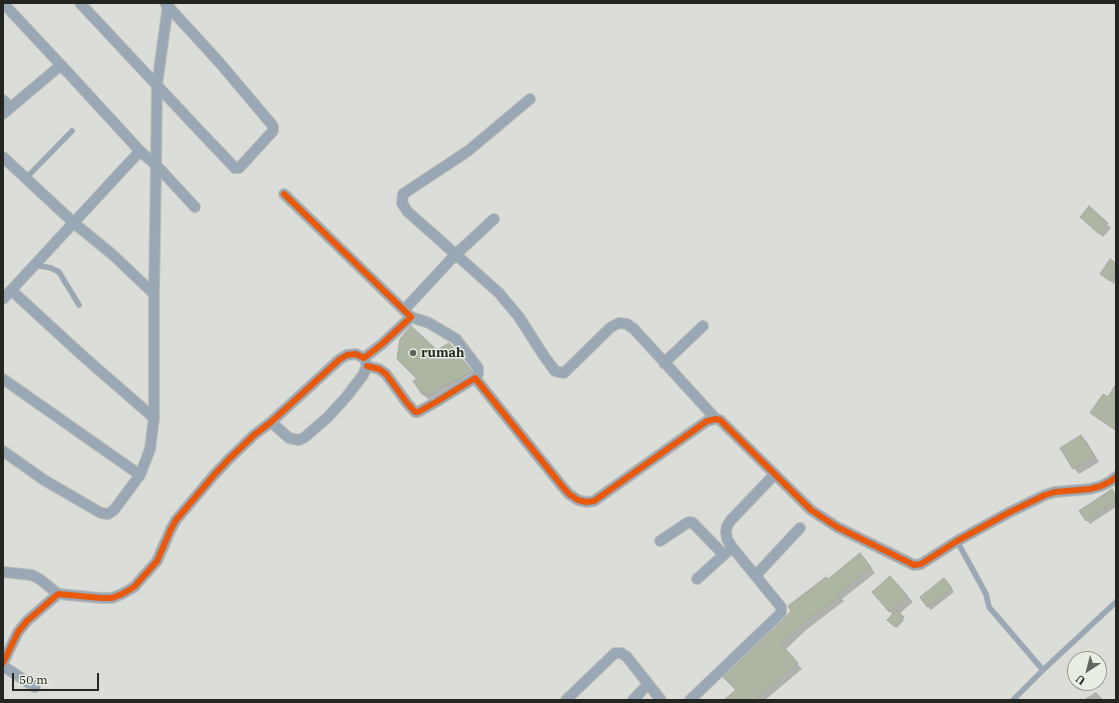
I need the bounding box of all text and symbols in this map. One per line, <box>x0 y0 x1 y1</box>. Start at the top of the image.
place label: rumah <box>421 345 464 361</box>
marker: rumah <box>408 348 418 358</box>
north arrow <box>1067 651 1107 691</box>
scale bar <box>14 665 101 691</box>
text: 50 m <box>19 672 48 687</box>
text: U <box>1073 672 1088 688</box>

